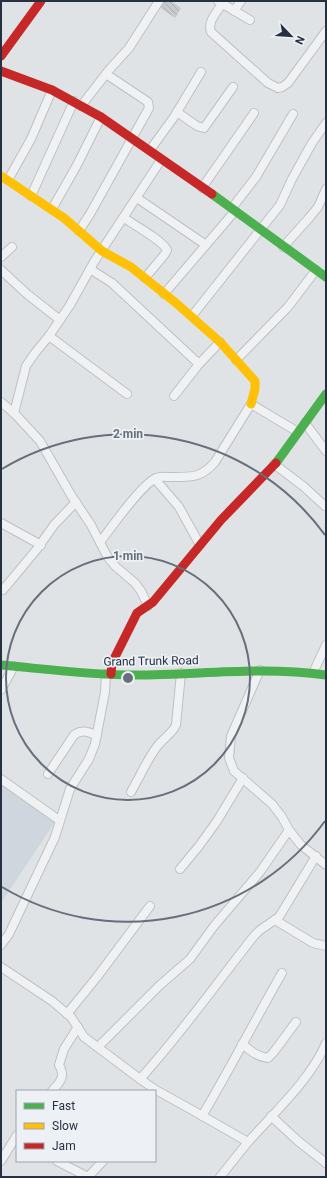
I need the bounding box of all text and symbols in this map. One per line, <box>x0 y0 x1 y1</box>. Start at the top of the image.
north arrow <box>271 16 311 56</box>
text: N <box>292 34 307 46</box>
text: 2 min <box>113 427 143 441</box>
text: 1 min <box>113 549 143 563</box>
street label: Grand Trunk Road <box>103 653 199 669</box>
centre of rings <box>121 671 135 685</box>
legend <box>16 1090 156 1162</box>
text: Fast <box>52 1099 75 1113</box>
text: Slow <box>52 1119 78 1133</box>
text: Jam <box>52 1139 76 1153</box>

